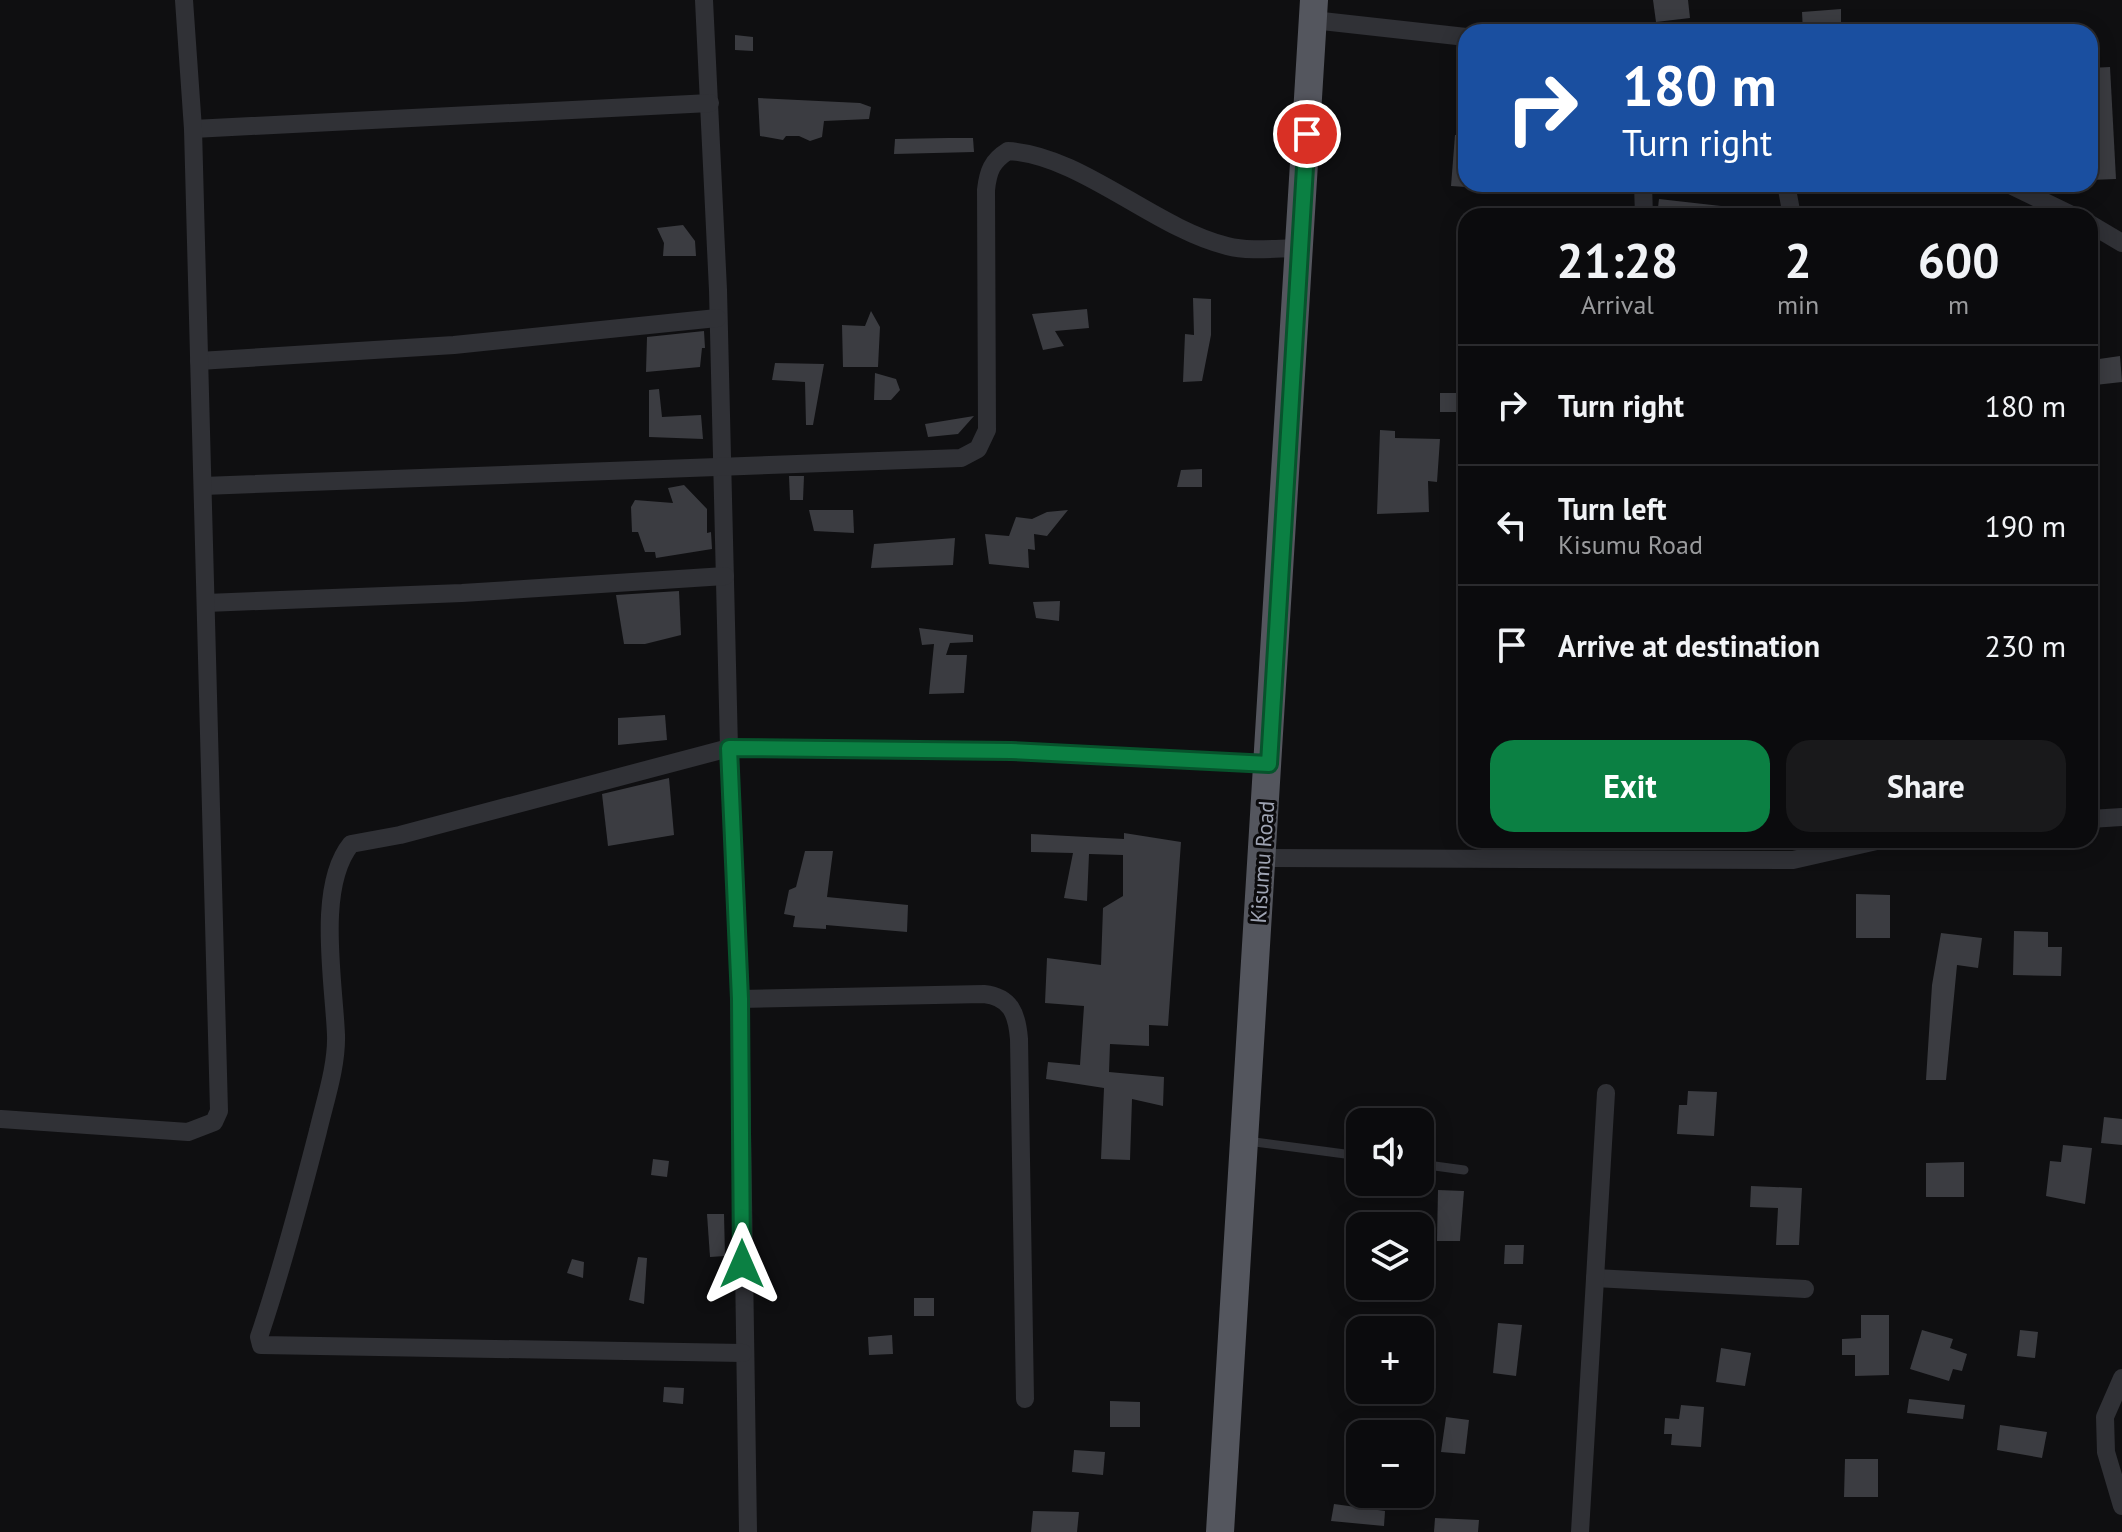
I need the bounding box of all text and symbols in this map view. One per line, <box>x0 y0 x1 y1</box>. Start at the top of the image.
text: 180 m <box>1622 49 1777 121</box>
icon: right <box>1490 56 1594 160</box>
pin <box>1273 100 1341 168</box>
icon: arrive <box>1285 112 1329 156</box>
text: Turn right <box>1622 119 1772 166</box>
text: 21:28 <box>1557 229 1678 291</box>
text: 2 <box>1784 229 1812 291</box>
text: 600 <box>1918 229 1999 291</box>
text: Arrival <box>1581 288 1654 321</box>
text: min <box>1777 288 1819 321</box>
text: m <box>1948 288 1969 321</box>
icon: right <box>1490 383 1534 427</box>
text: Turn right <box>1558 386 1684 425</box>
text: 180 m <box>1985 386 2066 425</box>
text: Turn left <box>1558 489 1666 528</box>
icon: left <box>1490 503 1534 547</box>
text: 190 m <box>1985 506 2066 545</box>
text: Kisumu Road <box>1558 528 1703 561</box>
icon: arrive <box>1490 623 1534 667</box>
text: Arrive at destination <box>1558 626 1820 665</box>
text: 230 m <box>1985 626 2066 665</box>
button: Exit <box>1490 740 1770 832</box>
button: Share <box>1786 740 2066 832</box>
street label: Kisumu Road <box>1244 800 1280 924</box>
map controls <box>1346 1108 1434 1508</box>
button: sound <box>1346 1108 1434 1196</box>
button: layers <box>1346 1212 1434 1300</box>
position arrow <box>700 1222 784 1306</box>
button: + <box>1346 1316 1434 1404</box>
button: − <box>1346 1420 1434 1508</box>

